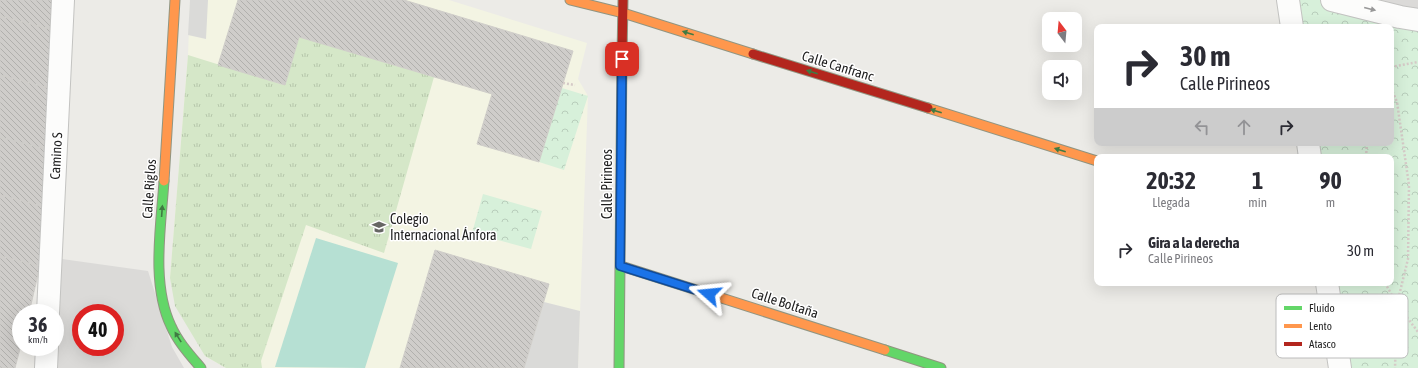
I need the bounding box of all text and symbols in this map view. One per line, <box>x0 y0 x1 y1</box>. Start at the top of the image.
one-way arrow <box>1364 7 1376 13</box>
north arrow <box>1042 12 1082 52</box>
map controls <box>1042 12 1082 100</box>
one-way arrow <box>681 30 693 36</box>
icon: right <box>1114 40 1166 92</box>
text: 30 m <box>1180 40 1230 72</box>
pin <box>605 42 639 76</box>
icon: arrive <box>611 48 633 70</box>
street label: Calle Canfranc <box>800 48 877 85</box>
button: sound <box>1042 60 1082 100</box>
one-way arrow <box>805 69 817 75</box>
text: Calle Pirineos <box>1180 73 1270 94</box>
one-way arrow <box>929 108 941 114</box>
icon: left <box>1191 116 1213 138</box>
icon: ahead <box>1233 116 1255 138</box>
icon: right <box>1275 116 1297 138</box>
street label: Camino S <box>47 132 65 180</box>
one-way arrow <box>1053 147 1065 153</box>
street label: Calle Pirineos <box>599 149 615 219</box>
street label: Calle Riglos <box>139 159 159 219</box>
text: 20:32 <box>1146 167 1196 194</box>
text: 1 <box>1252 167 1263 194</box>
text: 90 <box>1319 167 1342 194</box>
text: Llegada <box>1152 195 1190 210</box>
text: min <box>1248 195 1267 210</box>
text: m <box>1326 195 1335 210</box>
one-way arrow <box>158 205 165 217</box>
place label: Colegio Internacional Ánfora <box>390 211 496 243</box>
school or university icon: Colegio Internacional Ánfora <box>371 219 387 235</box>
text: Gira a la derecha <box>1148 234 1239 251</box>
icon: right <box>1114 239 1136 261</box>
text: 30 m <box>1347 242 1374 259</box>
text: Calle Pirineos <box>1148 251 1213 266</box>
position arrow <box>688 273 730 315</box>
street label: Calle Boltaña <box>750 285 820 321</box>
legend <box>1276 294 1408 358</box>
text: Fluido <box>1309 302 1335 314</box>
speed limit sign: 40 <box>72 304 124 356</box>
text: 36 <box>29 313 47 336</box>
text: Lento <box>1309 320 1332 332</box>
one-way arrow <box>174 331 181 343</box>
text: km/h <box>28 334 48 345</box>
text: Atasco <box>1309 338 1336 350</box>

